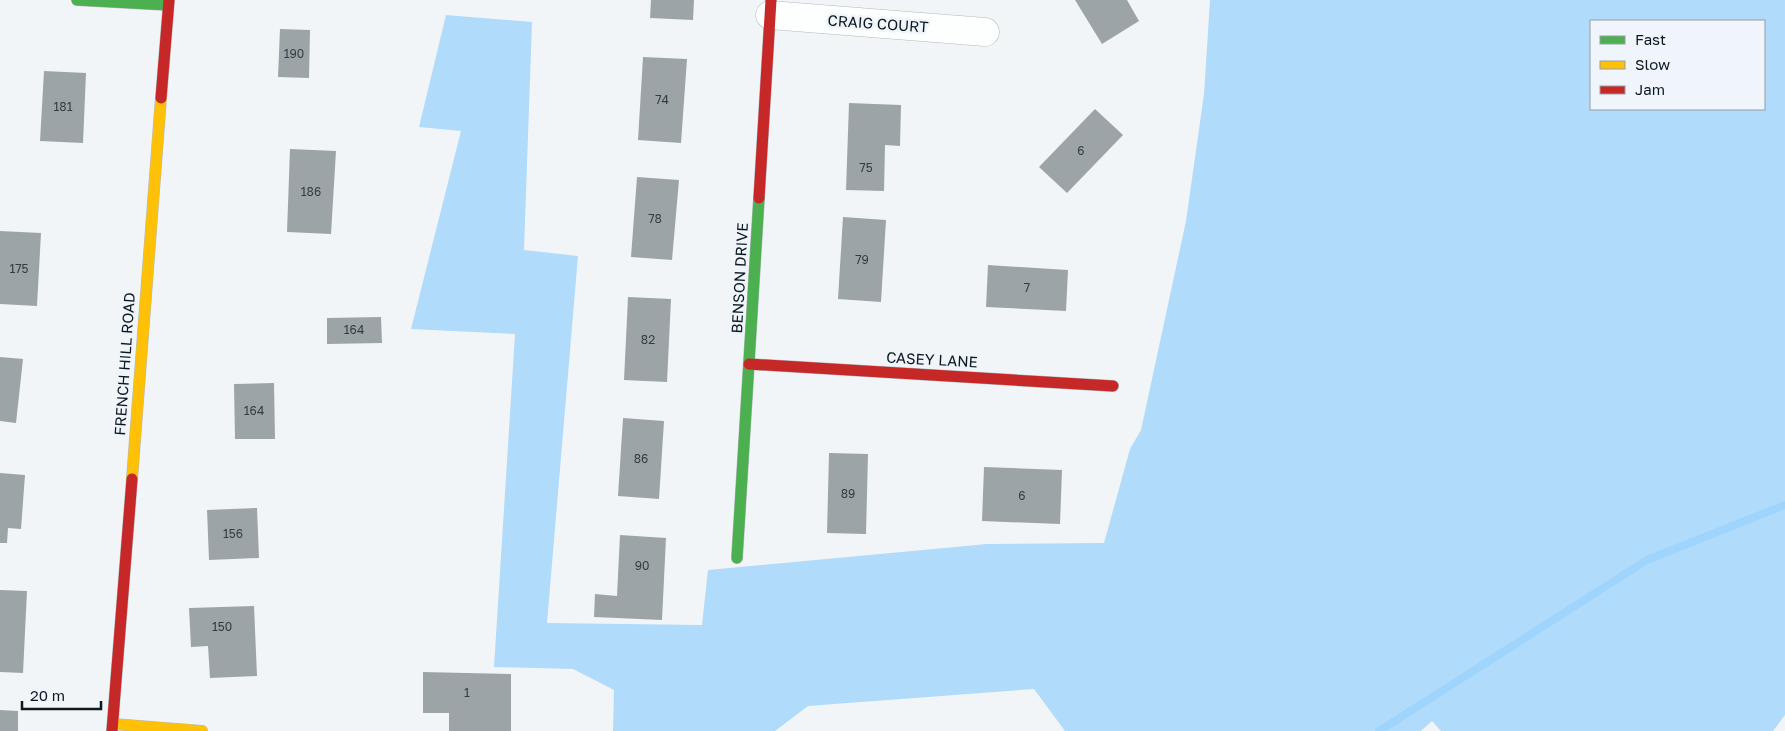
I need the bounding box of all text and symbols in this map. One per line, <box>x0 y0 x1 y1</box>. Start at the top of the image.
street label: CRAIG COURT <box>827 10 929 36</box>
legend <box>1590 20 1765 110</box>
text: Fast <box>1635 30 1666 48</box>
house number: 190 <box>284 46 304 61</box>
text: Slow <box>1635 55 1670 73</box>
text: Jam <box>1635 80 1665 98</box>
house number: 74 <box>655 92 669 107</box>
house number: 181 <box>54 99 73 114</box>
house number: 6 <box>1077 143 1085 158</box>
house number: 75 <box>859 160 873 175</box>
house number: 186 <box>301 184 321 199</box>
house number: 78 <box>648 211 662 226</box>
street label: BENSON DRIVE <box>727 222 751 334</box>
house number: 79 <box>855 252 869 267</box>
house number: 175 <box>9 261 29 276</box>
house number: 7 <box>1024 280 1030 295</box>
street label: FRENCH HILL ROAD <box>110 292 138 436</box>
house number: 164 <box>344 322 364 337</box>
house number: 82 <box>641 332 655 347</box>
street label: CASEY LANE <box>886 348 978 370</box>
house number: 164 <box>244 403 264 418</box>
house number: 86 <box>634 451 648 466</box>
house number: 89 <box>841 486 855 501</box>
house number: 6 <box>1018 488 1026 503</box>
house number: 156 <box>223 526 243 541</box>
house number: 90 <box>635 558 649 573</box>
house number: 150 <box>212 619 232 634</box>
scale bar <box>22 678 101 710</box>
house number: 1 <box>464 685 470 700</box>
text: 20 m <box>30 686 65 704</box>

